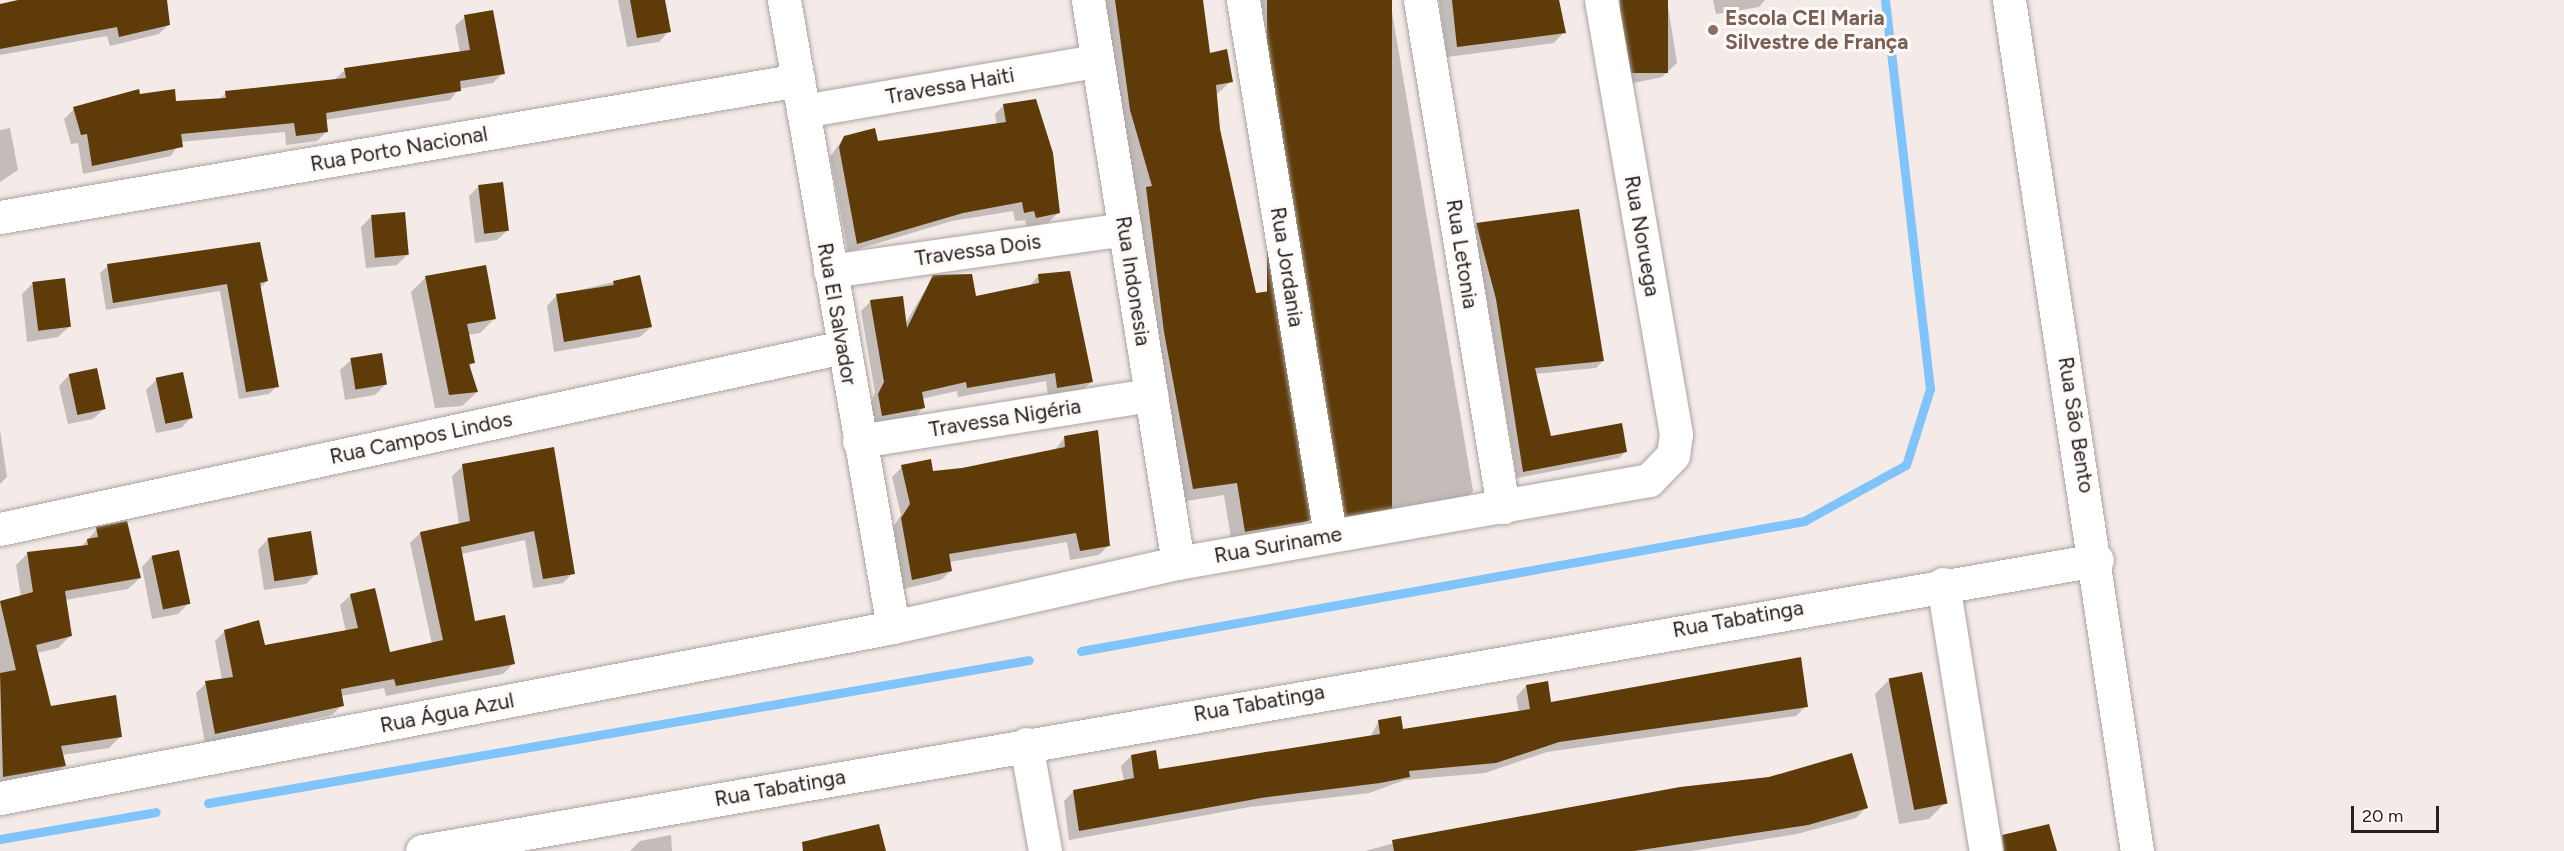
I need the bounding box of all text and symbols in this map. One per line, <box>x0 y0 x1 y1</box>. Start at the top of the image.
place label: Escola CEI Maria Silvestre de França <box>1725 5 1908 55</box>
marker: Escola CEI Maria Silvestre de França <box>1706 23 1720 37</box>
street label: Travessa Haiti <box>884 62 1016 110</box>
street label: Rua Porto Nacional <box>308 121 490 177</box>
street label: Rua Noruega <box>1619 173 1665 299</box>
street label: Rua Letonia <box>1441 197 1483 311</box>
street label: Rua Jordania <box>1265 205 1309 329</box>
street label: Rua Indonesia <box>1110 214 1156 348</box>
street label: Travessa Dois <box>913 229 1043 271</box>
street label: Rua El Salvador <box>812 241 862 387</box>
street label: Rua São Bento <box>2053 355 2099 495</box>
street label: Travessa Nigéria <box>927 394 1083 442</box>
street label: Rua Campos Lindos <box>327 406 515 470</box>
street label: Rua Suriname <box>1212 521 1344 569</box>
street label: Rua Tabatinga <box>1671 595 1805 643</box>
street label: Rua Tabatinga <box>1192 679 1326 727</box>
street label: Rua Água Azul <box>378 688 516 738</box>
street label: Rua Tabatinga <box>713 764 847 812</box>
scale bar <box>2354 794 2442 832</box>
text: 20 m <box>2362 805 2403 827</box>

